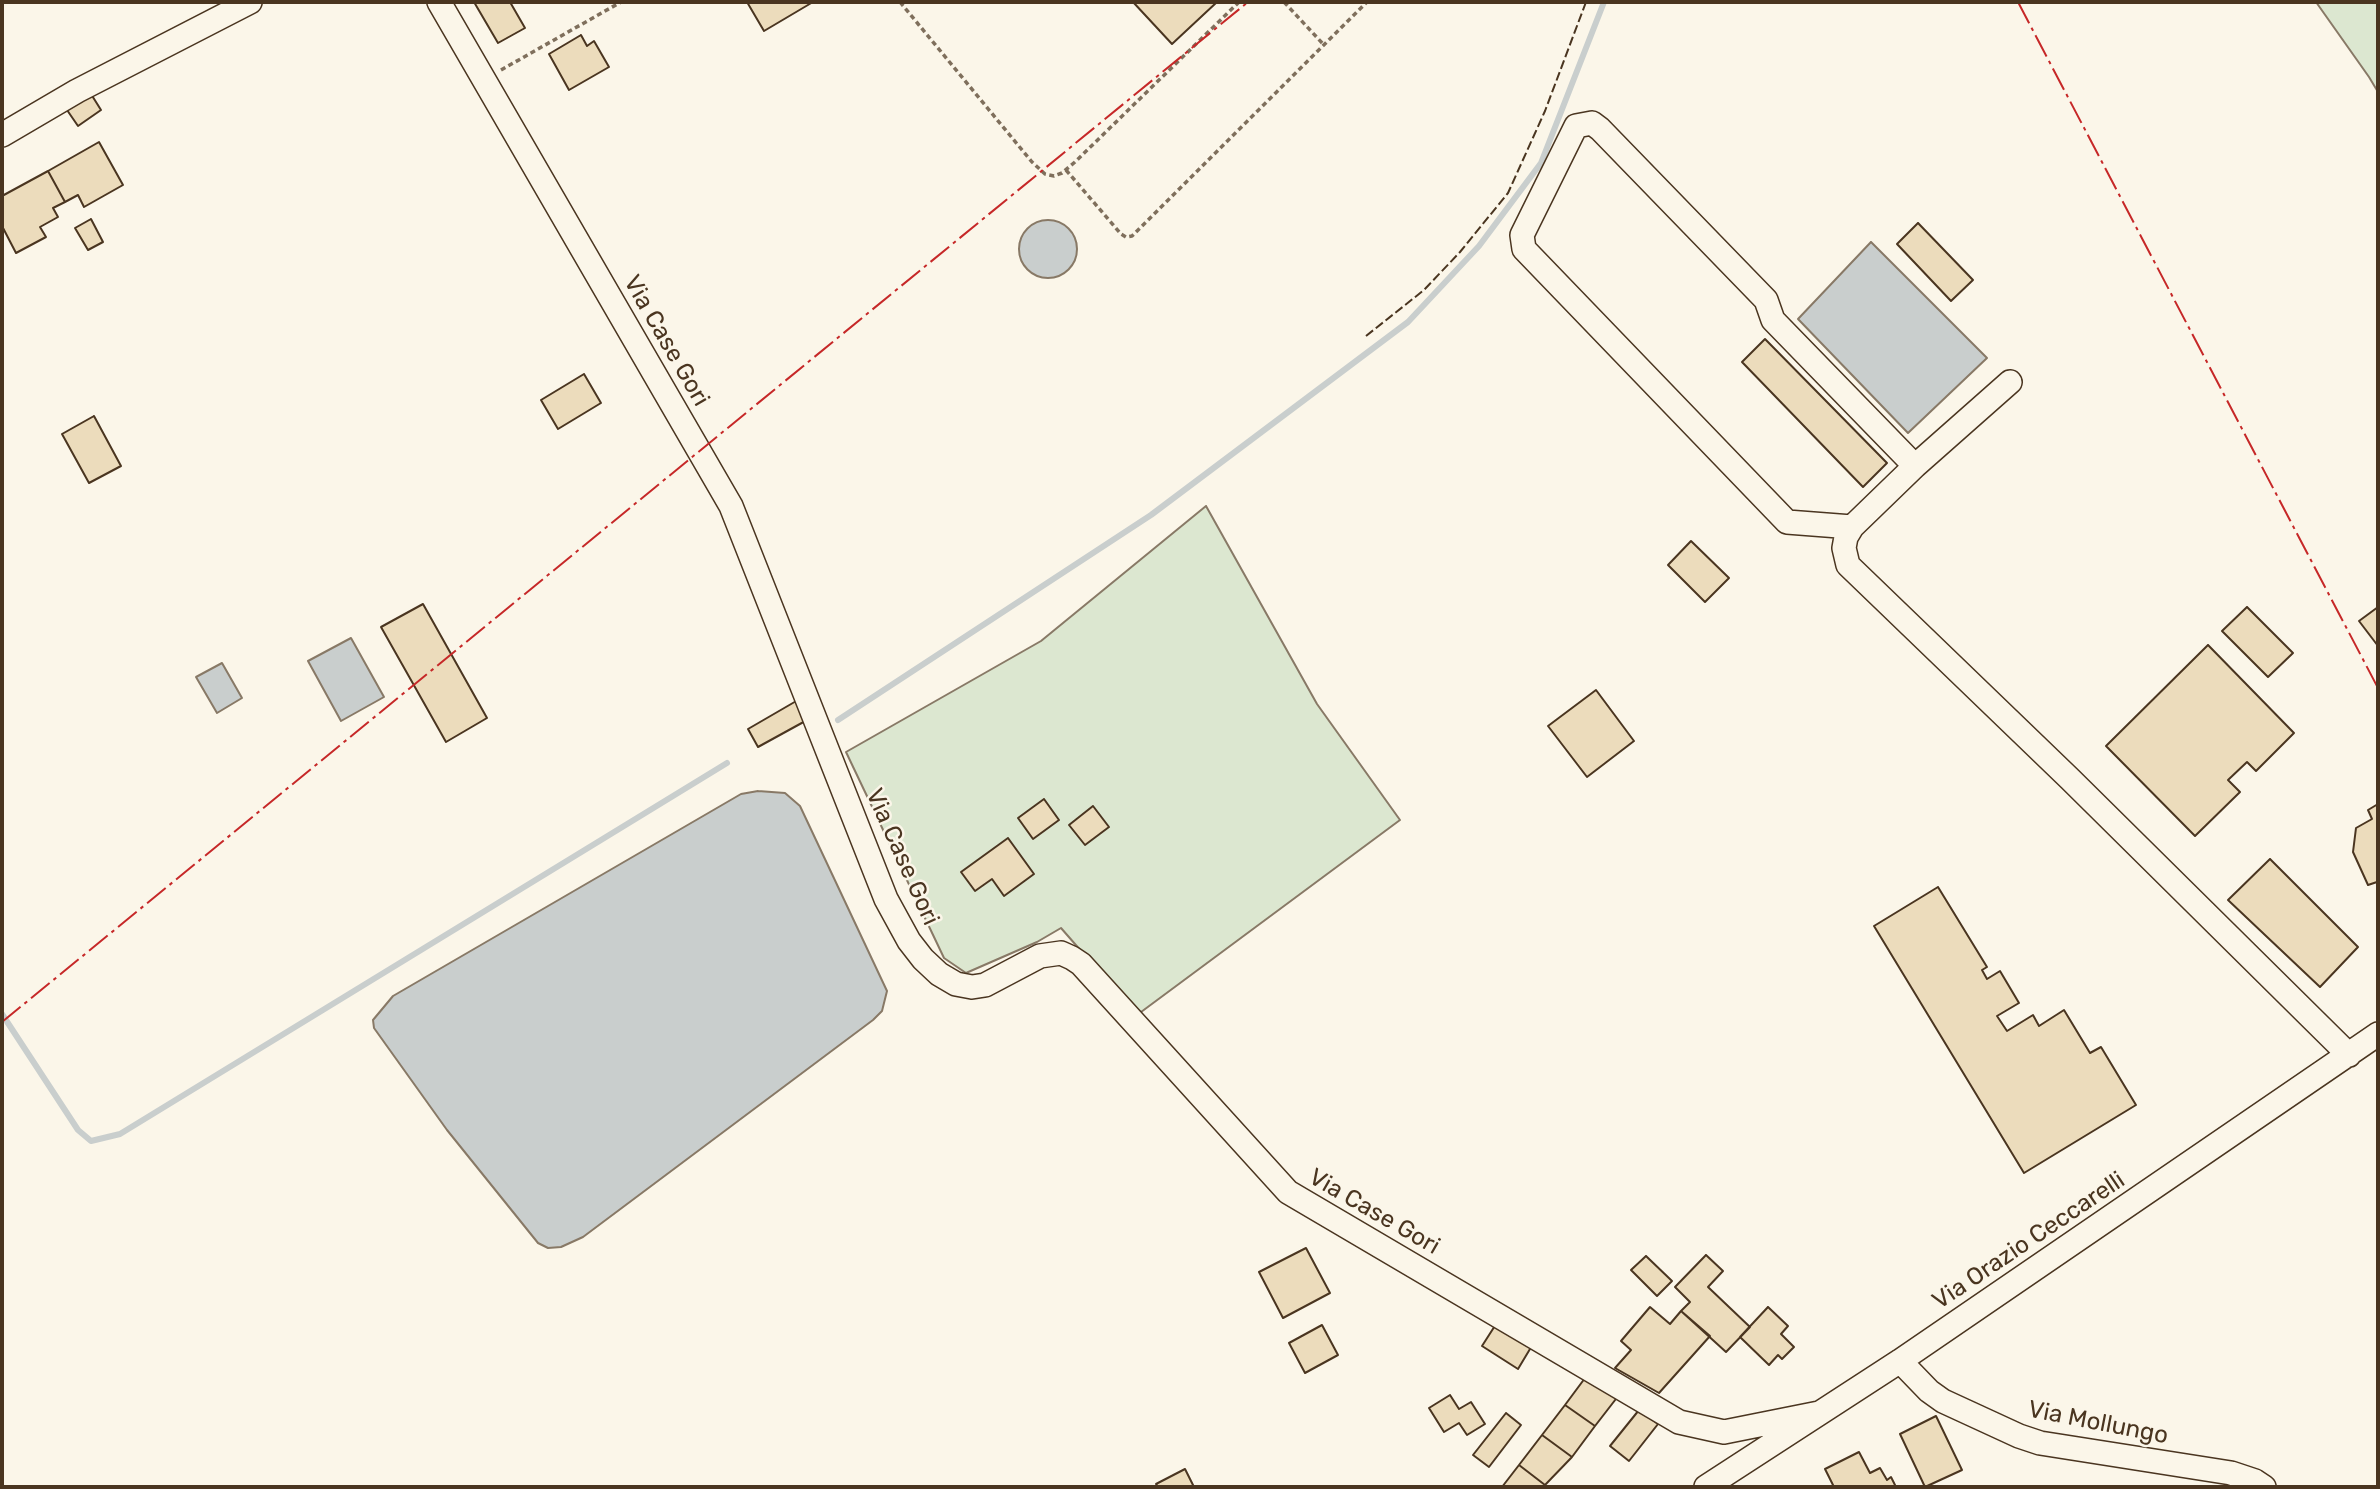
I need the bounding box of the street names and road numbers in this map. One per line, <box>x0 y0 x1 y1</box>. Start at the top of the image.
street label: Via Case Gori <box>617 270 715 412</box>
street label: Via Case Gori <box>859 784 945 930</box>
street label: Via Case Gori <box>1303 1163 1445 1261</box>
street label: Via Orazio Ceccarelli <box>1927 1166 2131 1316</box>
street label: Via Mollungo <box>2025 1395 2171 1451</box>

